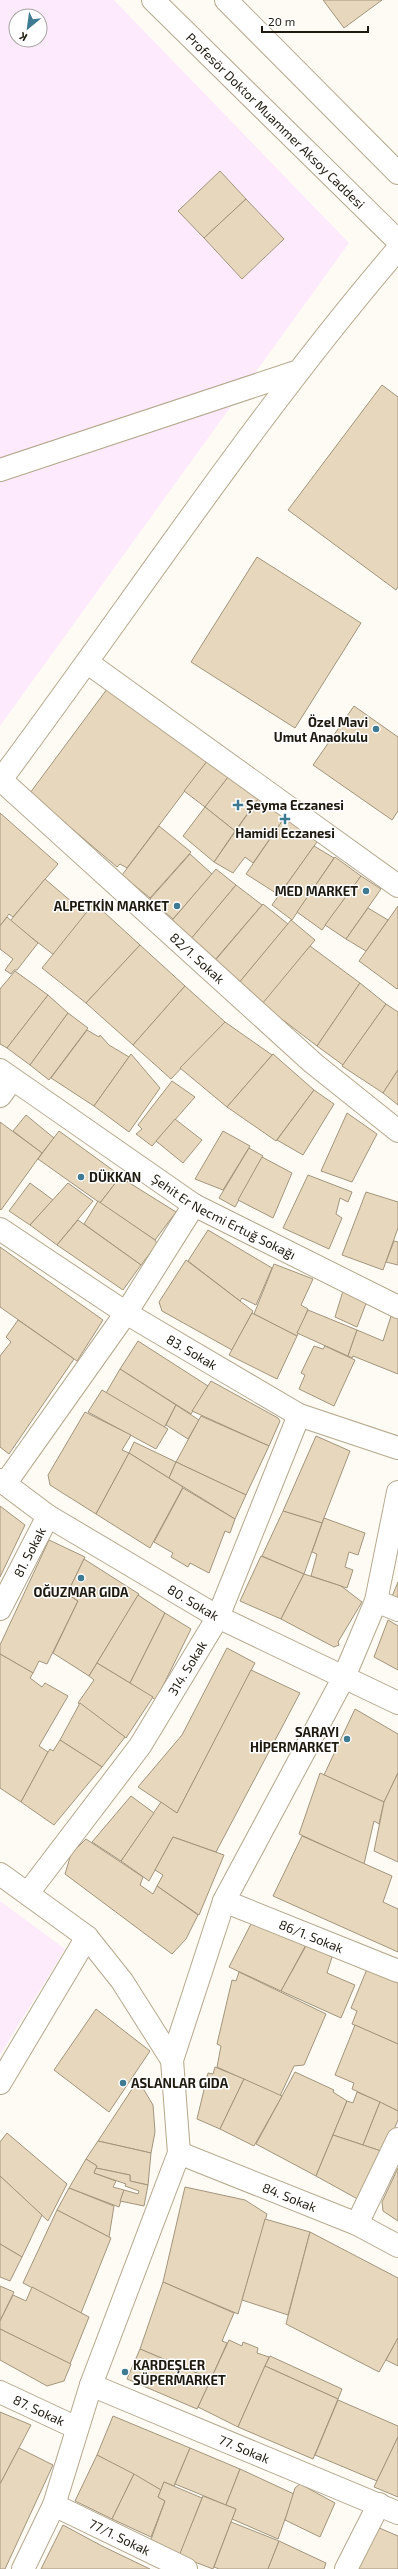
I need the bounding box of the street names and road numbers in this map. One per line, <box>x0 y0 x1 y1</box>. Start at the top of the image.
street label: Profesör Doktor Muammer Aksoy Caddesi <box>183 29 368 212</box>
street label: 82/1. Sokak <box>167 929 228 987</box>
street label: Şehit Er Necmi Ertuğ Sokağı <box>148 1170 298 1263</box>
street label: 83. Sokak <box>164 1331 221 1373</box>
street label: 81. Sokak <box>10 1524 49 1580</box>
street label: 80. Sokak <box>165 1581 222 1624</box>
street label: 314. Sokak <box>164 1637 210 1698</box>
street label: 86/1. Sokak <box>277 1916 346 1956</box>
street label: 84. Sokak <box>260 2179 319 2215</box>
street label: 87. Sokak <box>11 2391 68 2429</box>
street label: 77. Sokak <box>216 2431 272 2467</box>
street label: 77/1. Sokak <box>86 2515 153 2559</box>

